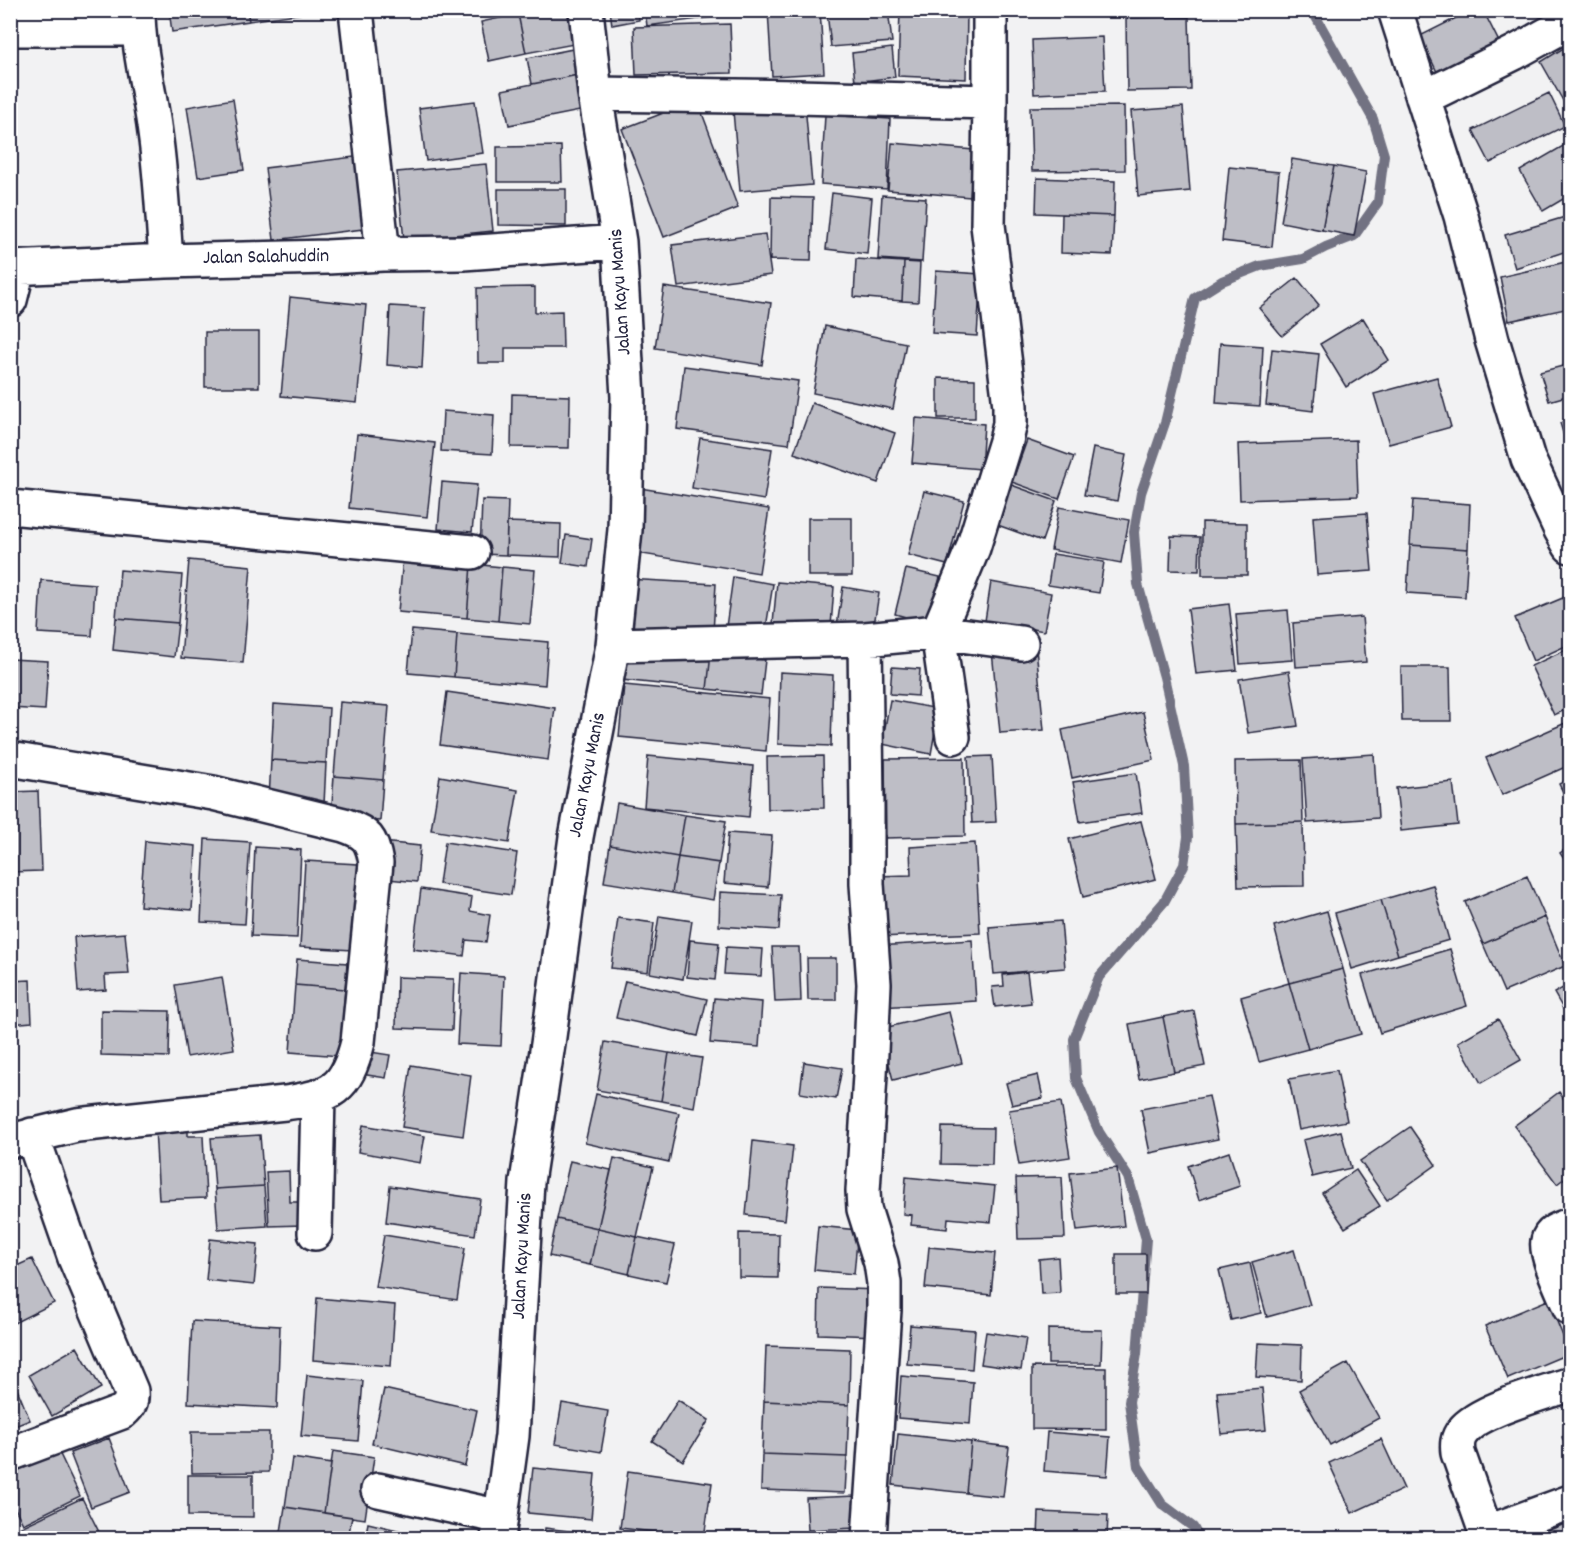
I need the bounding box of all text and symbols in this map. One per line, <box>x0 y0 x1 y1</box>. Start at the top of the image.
street label: Jalan Kayu Manis <box>603 228 639 356</box>
street label: Jalan Salahuddin <box>203 243 329 273</box>
street label: Jalan Kayu Manis <box>562 710 614 840</box>
street label: Jalan Kayu Manis <box>506 1192 540 1320</box>

